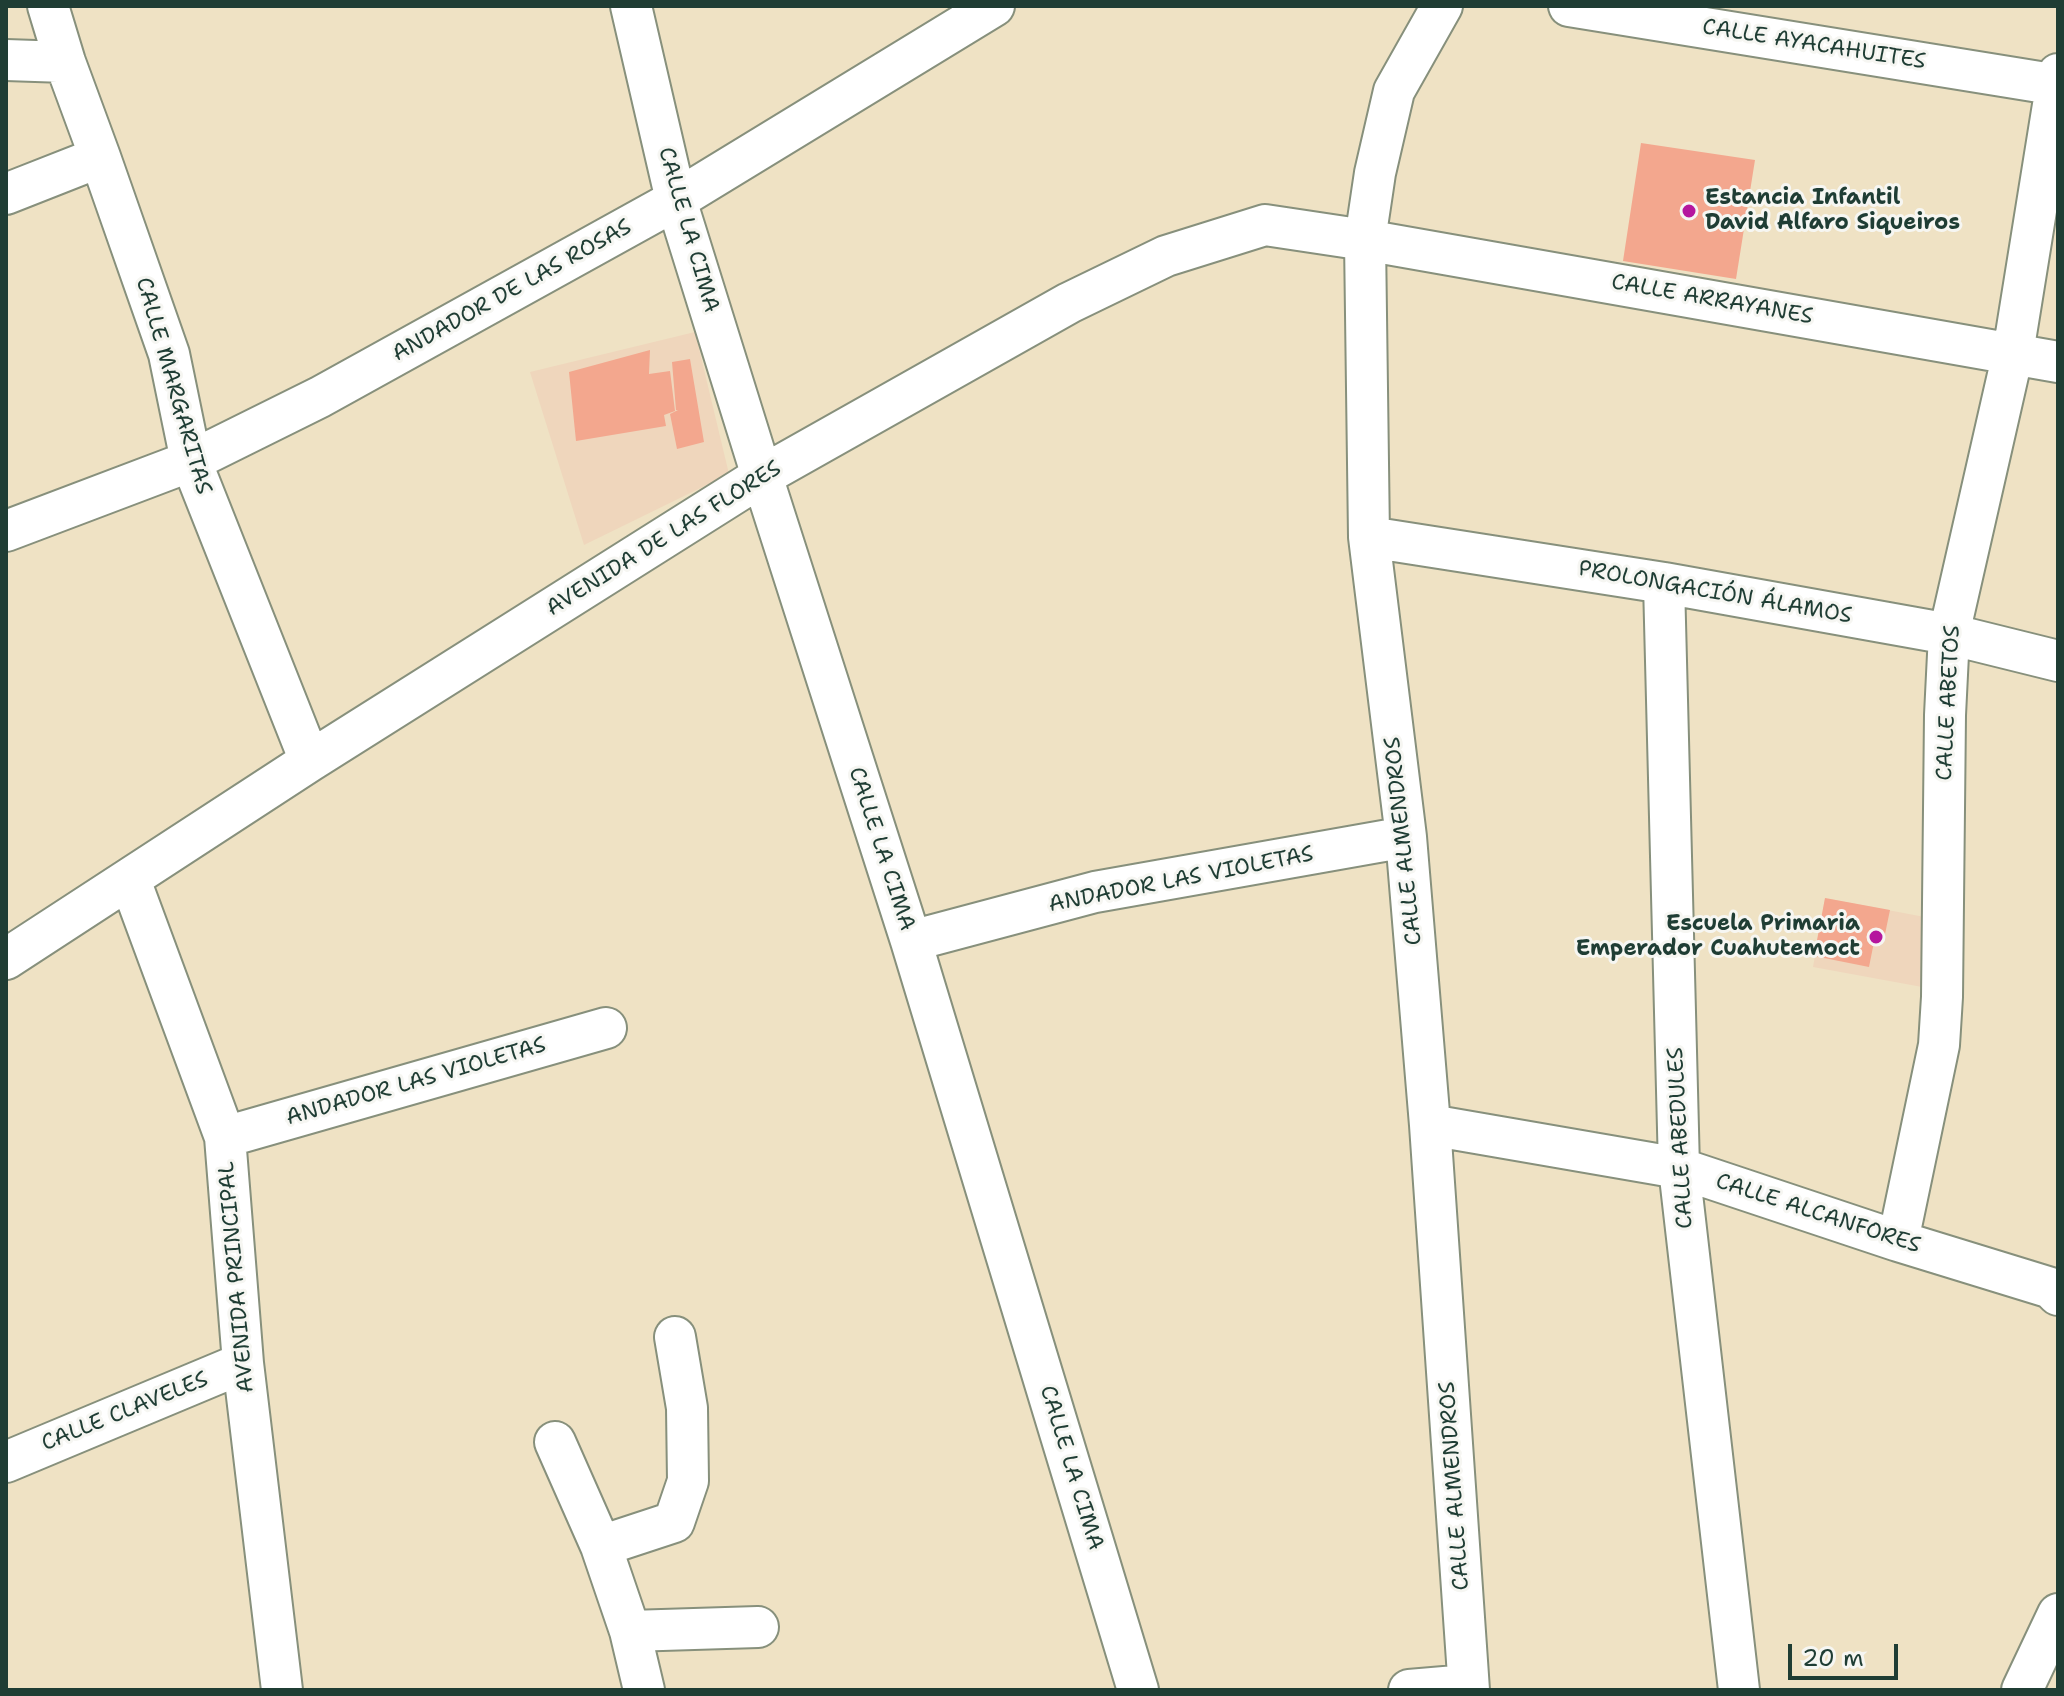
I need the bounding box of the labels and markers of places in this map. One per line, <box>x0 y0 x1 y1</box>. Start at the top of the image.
place label: Estancia Infantil David Alfaro Siqueiros <box>1705 185 1960 236</box>
marker: Estancia Infantil David Alfaro Siqueiros <box>1680 202 1698 220</box>
place label: Escuela Primaria Emperador Cuahutemoct <box>1576 911 1860 962</box>
marker: Escuela Primaria Emperador Cuahutemoct <box>1867 928 1885 946</box>

